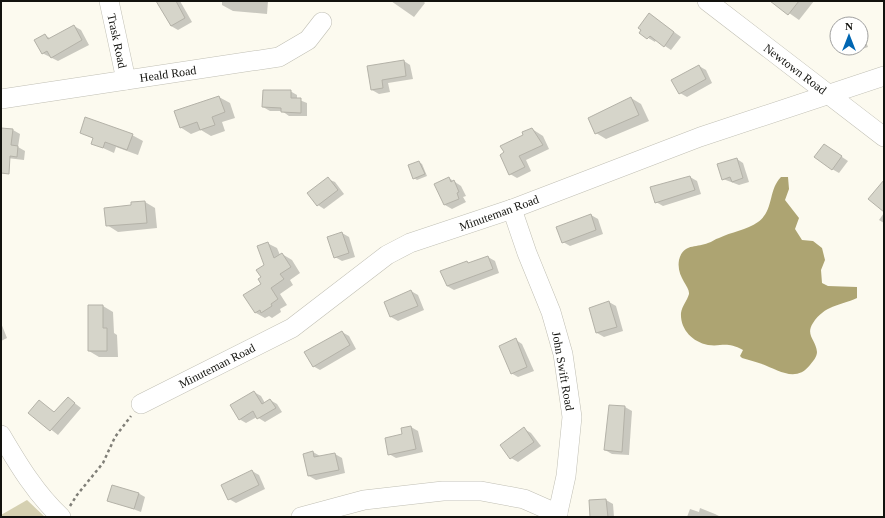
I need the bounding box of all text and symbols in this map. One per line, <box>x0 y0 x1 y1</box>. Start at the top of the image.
street label: Trask Road <box>104 13 130 69</box>
north arrow <box>829 16 869 56</box>
text: N <box>845 20 853 32</box>
street label: Newtown Road <box>761 41 829 97</box>
street label: Heald Road <box>139 63 197 85</box>
street label: Minuteman Road <box>457 192 541 234</box>
street label: John Swift Road <box>549 330 577 412</box>
street label: Minuteman Road <box>177 341 257 391</box>

